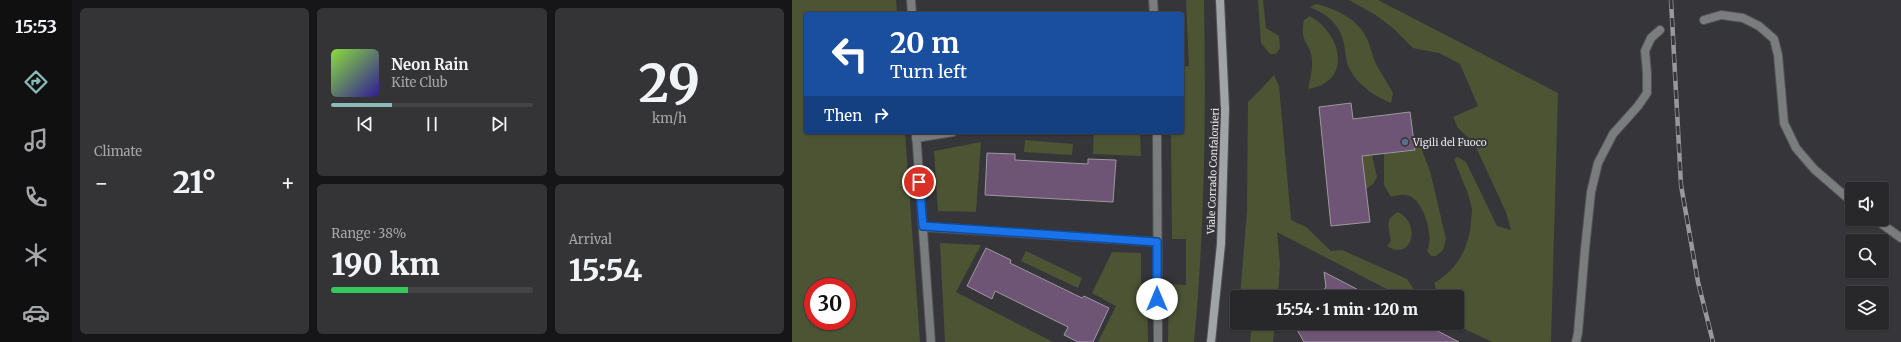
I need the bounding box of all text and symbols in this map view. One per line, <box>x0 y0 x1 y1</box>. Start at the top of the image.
text: 15:53 <box>15 15 57 38</box>
text: 20 m <box>890 25 959 61</box>
icon: left <box>824 28 876 80</box>
text: 29 <box>638 51 700 116</box>
text: Neon Rain <box>391 55 468 74</box>
text: Turn left <box>890 60 967 83</box>
icon: directions <box>22 68 50 96</box>
text: Kite Club <box>391 74 448 91</box>
icon: right <box>870 104 892 126</box>
text: Then <box>824 106 862 125</box>
street label: Viale Corrado Confalonieri <box>1204 108 1222 235</box>
text: km/h <box>652 110 687 127</box>
icon: previous <box>354 113 376 135</box>
icon: pause <box>421 113 443 135</box>
icon: next <box>488 113 510 135</box>
icon: music <box>22 126 50 154</box>
place label: Vigili del Fuoco <box>1412 136 1487 149</box>
marker: Vigili del Fuoco <box>1400 137 1410 147</box>
text: Climate <box>94 143 142 160</box>
text: 21° <box>173 163 217 201</box>
pin <box>902 165 936 199</box>
text: − <box>94 169 109 197</box>
text: + <box>281 169 295 197</box>
icon: arrive <box>908 171 930 193</box>
map controls <box>1845 182 1889 330</box>
button: sound <box>1845 182 1889 226</box>
icon: phone <box>22 183 50 211</box>
text: Range · 38% <box>331 225 406 242</box>
text: Arrival <box>569 231 612 248</box>
button: search <box>1845 234 1889 278</box>
icon: climate <box>22 241 50 269</box>
text: 190 km <box>331 245 440 283</box>
text: 15:54 <box>569 251 642 289</box>
speed limit sign: 30 <box>804 278 856 330</box>
position arrow <box>1136 278 1178 320</box>
button: layers <box>1845 286 1889 330</box>
icon: car <box>22 299 50 327</box>
text: 15:54 · 1 min · 120 m <box>1276 300 1418 319</box>

